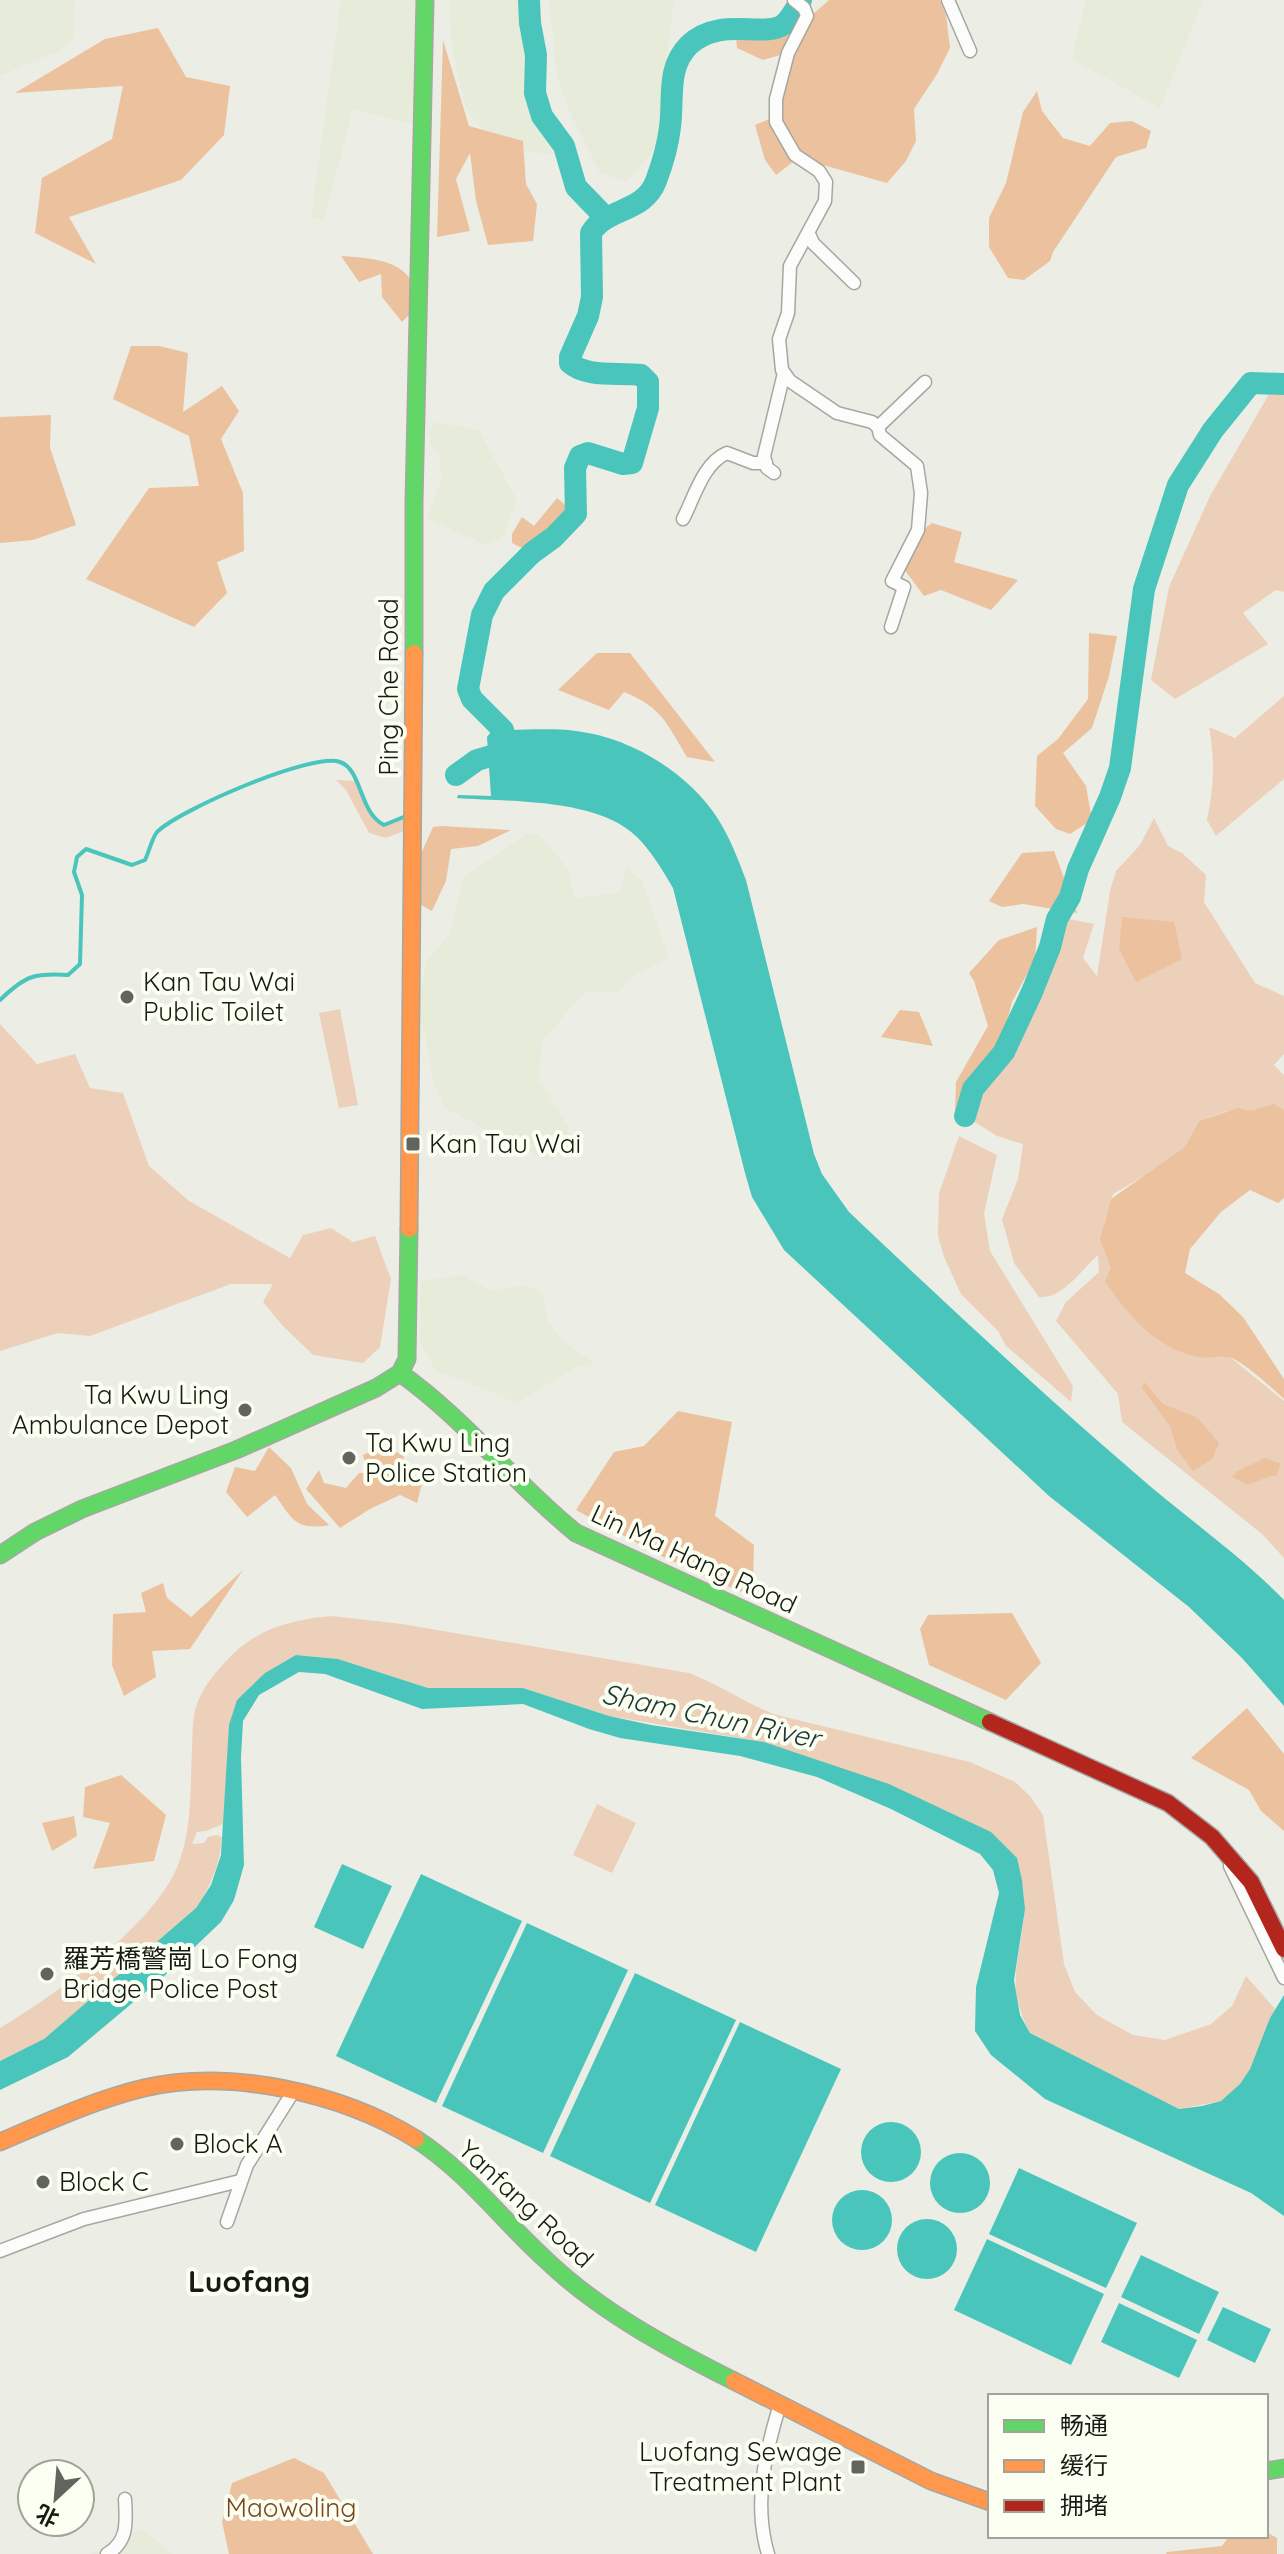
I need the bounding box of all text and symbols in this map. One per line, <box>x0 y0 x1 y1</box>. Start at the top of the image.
street label: Ping Che Road <box>372 598 405 776</box>
place label: Kan Tau Wai Public Toilet <box>143 965 295 1028</box>
marker: Kan Tau Wai Public Toilet <box>118 988 136 1006</box>
place label: Kan Tau Wai <box>429 1127 581 1160</box>
marker: Kan Tau Wai <box>404 1135 422 1153</box>
place label: Ta Kwu Ling Ambulance Depot <box>12 1378 229 1441</box>
marker: Ta Kwu Ling Ambulance Depot <box>236 1401 254 1419</box>
place label: Ta Kwu Ling Police Station <box>365 1426 527 1489</box>
marker: Ta Kwu Ling Police Station <box>340 1449 358 1467</box>
street label: Lin Ma Hang Road <box>586 1496 802 1621</box>
water label: Sham Chun River <box>599 1675 826 1756</box>
place label: 羅芳橋警崗 Lo Fong Bridge Police Post <box>63 1942 298 2005</box>
marker: 羅芳橋警崗 Lo Fong Bridge Police Post <box>38 1965 56 1983</box>
place label: Block A <box>193 2127 283 2160</box>
street label: Yanfang Road <box>452 2133 601 2275</box>
marker: Block A <box>168 2135 186 2153</box>
place label: Block C <box>59 2165 149 2198</box>
marker: Block C <box>34 2173 52 2191</box>
district label: Luofang <box>188 2262 310 2300</box>
legend <box>988 2394 1268 2538</box>
text: 畅通 <box>1060 2410 1108 2440</box>
place label: Luofang Sewage Treatment Plant <box>639 2435 842 2498</box>
text: 缓行 <box>1060 2450 1108 2480</box>
north arrow <box>16 2458 96 2538</box>
marker: Luofang Sewage Treatment Plant <box>849 2458 867 2476</box>
text: 拥堵 <box>1060 2490 1108 2520</box>
park label: Maowoling <box>225 2491 357 2524</box>
text: 北 <box>31 2499 63 2533</box>

